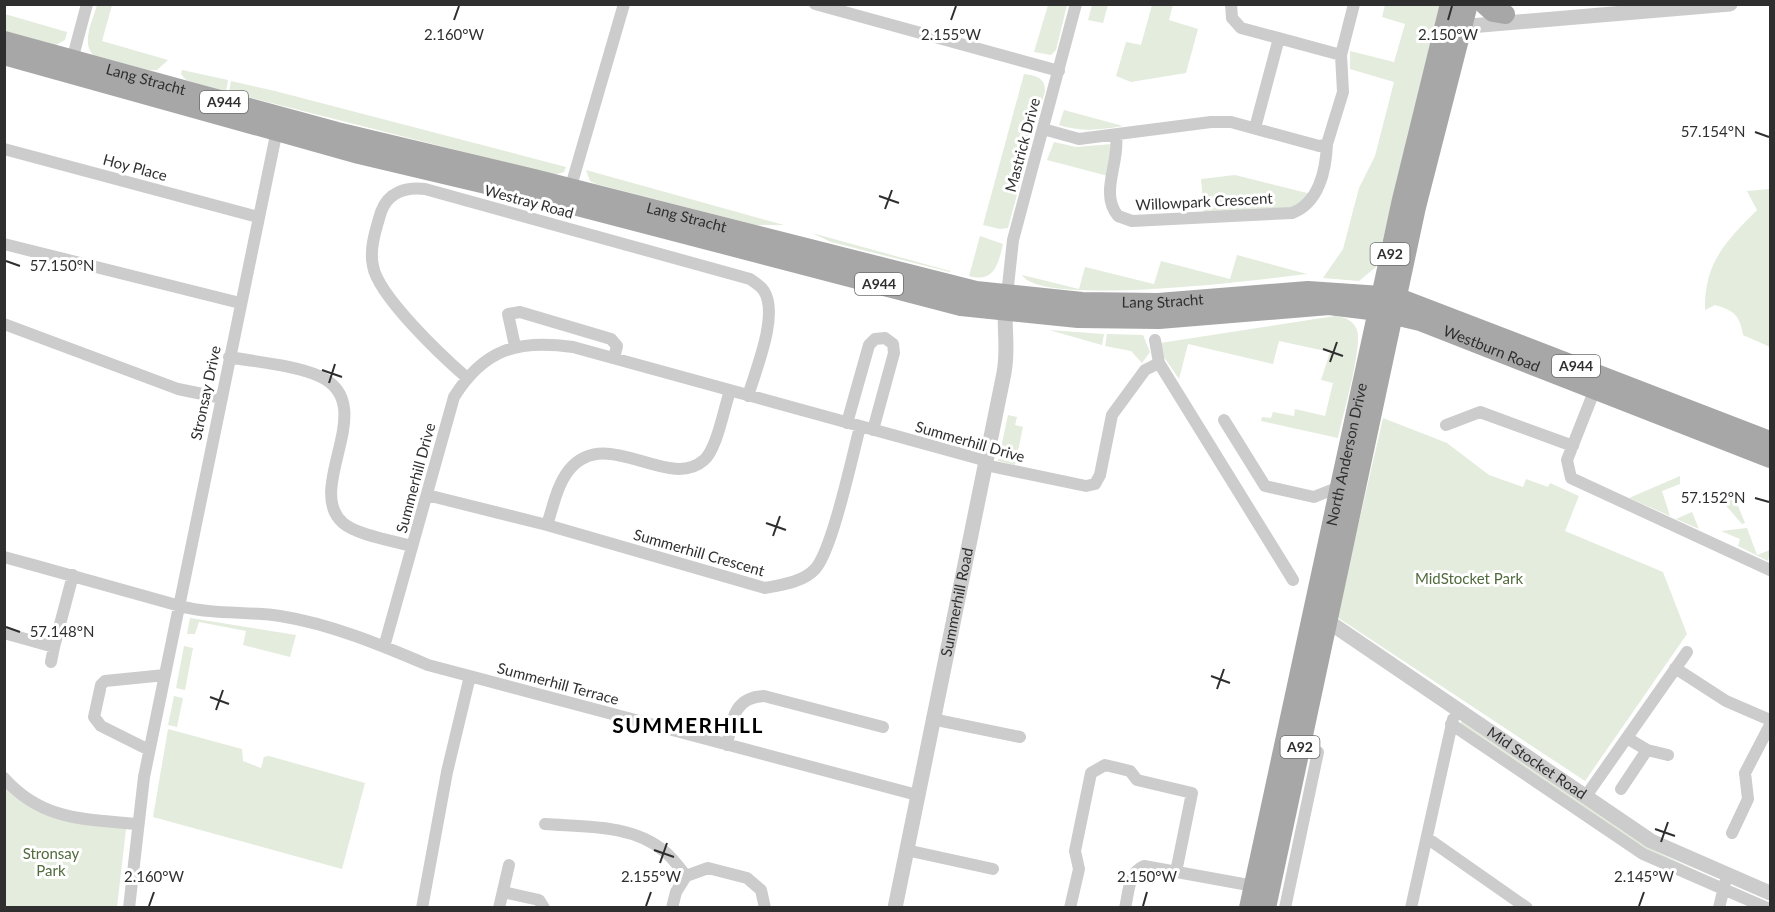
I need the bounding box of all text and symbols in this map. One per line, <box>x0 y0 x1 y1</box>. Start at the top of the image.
text: 2.160°W <box>424 25 485 43</box>
text: 2.155°W <box>921 25 982 43</box>
text: 2.150°W <box>1418 25 1479 43</box>
street label: Lang Stracht <box>104 59 189 98</box>
road number: A944 <box>200 91 248 113</box>
street label: Mastrick Drive <box>1001 96 1043 194</box>
text: 57.154°N <box>1681 122 1745 140</box>
street label: Hoy Place <box>101 150 169 184</box>
street label: Westray Road <box>483 180 576 222</box>
street label: Willowpark Crescent <box>1135 188 1274 214</box>
street label: Lang Stracht <box>645 198 729 236</box>
road number: A92 <box>1370 243 1410 265</box>
text: 57.150°N <box>30 256 94 274</box>
road number: A944 <box>855 273 903 295</box>
street label: Lang Stracht <box>1122 289 1205 311</box>
street label: Westburn Road <box>1441 321 1543 375</box>
street label: Stronsay Drive <box>186 344 224 442</box>
road number: A944 <box>1552 355 1600 377</box>
street label: North Anderson Drive <box>1322 381 1370 527</box>
street label: Summerhill Drive <box>913 417 1027 465</box>
street label: Summerhill Drive <box>392 421 438 535</box>
text: 57.152°N <box>1681 488 1745 506</box>
street label: Summerhill Crescent <box>632 525 767 580</box>
street label: Summerhill Road <box>936 546 976 658</box>
park label: MidStocket Park <box>1415 569 1523 587</box>
text: 57.148°N <box>30 622 94 640</box>
street label: Summerhill Terrace <box>496 658 621 708</box>
district label: SUMMERHILL <box>612 712 764 737</box>
street label: Mid Stocket Road <box>1484 722 1590 803</box>
road number: A92 <box>1280 736 1320 758</box>
park label: Stronsay Park <box>23 844 80 879</box>
text: 2.160°W <box>124 867 185 885</box>
text: 2.155°W <box>621 867 682 885</box>
text: 2.150°W <box>1117 867 1178 885</box>
text: 2.145°W <box>1614 867 1675 885</box>

